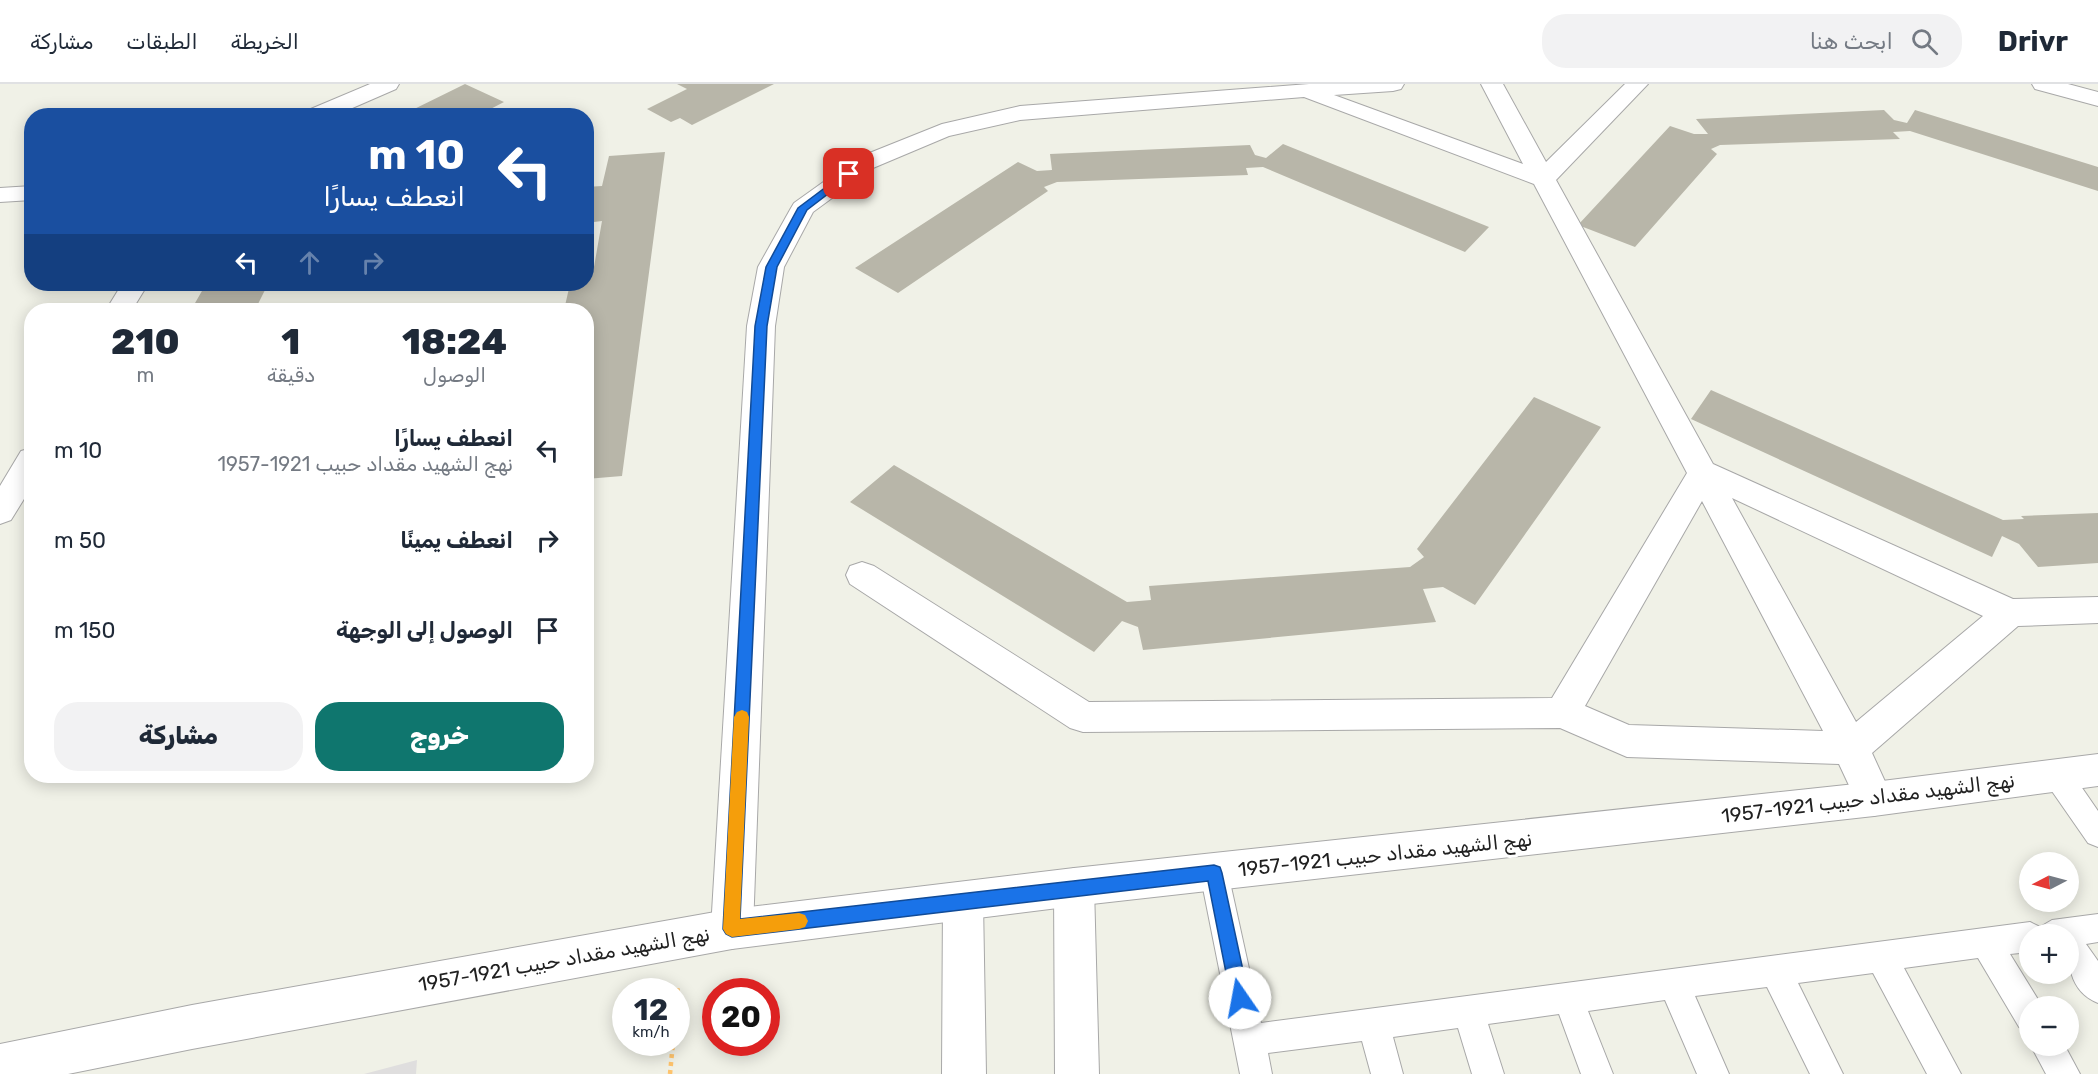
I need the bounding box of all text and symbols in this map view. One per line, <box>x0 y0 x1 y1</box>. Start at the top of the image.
search box <box>1542 14 1962 68</box>
icon: search <box>1908 25 1941 58</box>
text: Drivr <box>1998 25 2068 58</box>
text: ابحث هنا <box>1810 28 1893 55</box>
text: مشاركة <box>30 29 93 54</box>
text: الطبقات <box>126 29 198 54</box>
text: الخريطة <box>231 29 299 54</box>
text: 10 m <box>368 130 465 180</box>
icon: left <box>486 132 564 210</box>
pin <box>823 148 874 199</box>
icon: arrive <box>832 157 865 190</box>
text: انعطف يسارًا <box>323 181 465 213</box>
icon: left <box>230 246 263 279</box>
icon: ahead <box>293 246 326 279</box>
icon: right <box>356 246 389 279</box>
text: 210 <box>111 320 180 363</box>
text: 1 <box>281 320 300 363</box>
text: 18:24 <box>402 320 507 363</box>
text: m <box>136 363 154 387</box>
text: دقيقة <box>267 363 315 387</box>
text: الوصول <box>423 363 486 387</box>
text: انعطف يسارًا <box>394 425 513 452</box>
icon: left <box>531 434 564 467</box>
text: 10 m <box>54 437 102 464</box>
text: نهج الشهيد مقداد حبيب 1921-1957 <box>217 452 513 476</box>
icon: right <box>531 524 564 557</box>
text: 50 m <box>54 527 106 554</box>
text: انعطف يمينًا <box>400 527 513 554</box>
icon: arrive <box>531 614 564 647</box>
text: 150 m <box>54 617 115 644</box>
text: الوصول إلى الوجهة <box>336 617 513 644</box>
button: مشاركة <box>54 702 303 771</box>
button: خروج <box>315 702 564 771</box>
street label: نهج الشهيد مقداد حبيب 1921-1957 <box>1720 768 2016 830</box>
street label: نهج الشهيد مقداد حبيب 1921-1957 <box>1237 827 1533 883</box>
north arrow <box>2019 852 2079 912</box>
map controls <box>2019 852 2079 1056</box>
street label: نهج الشهيد مقداد حبيب 1921-1957 <box>416 922 712 998</box>
button: + <box>2019 924 2079 984</box>
position arrow <box>1208 966 1272 1030</box>
speed limit sign: 20 <box>702 978 780 1056</box>
text: 12 <box>634 992 668 1028</box>
button: − <box>2019 996 2079 1056</box>
text: km/h <box>632 1023 670 1041</box>

